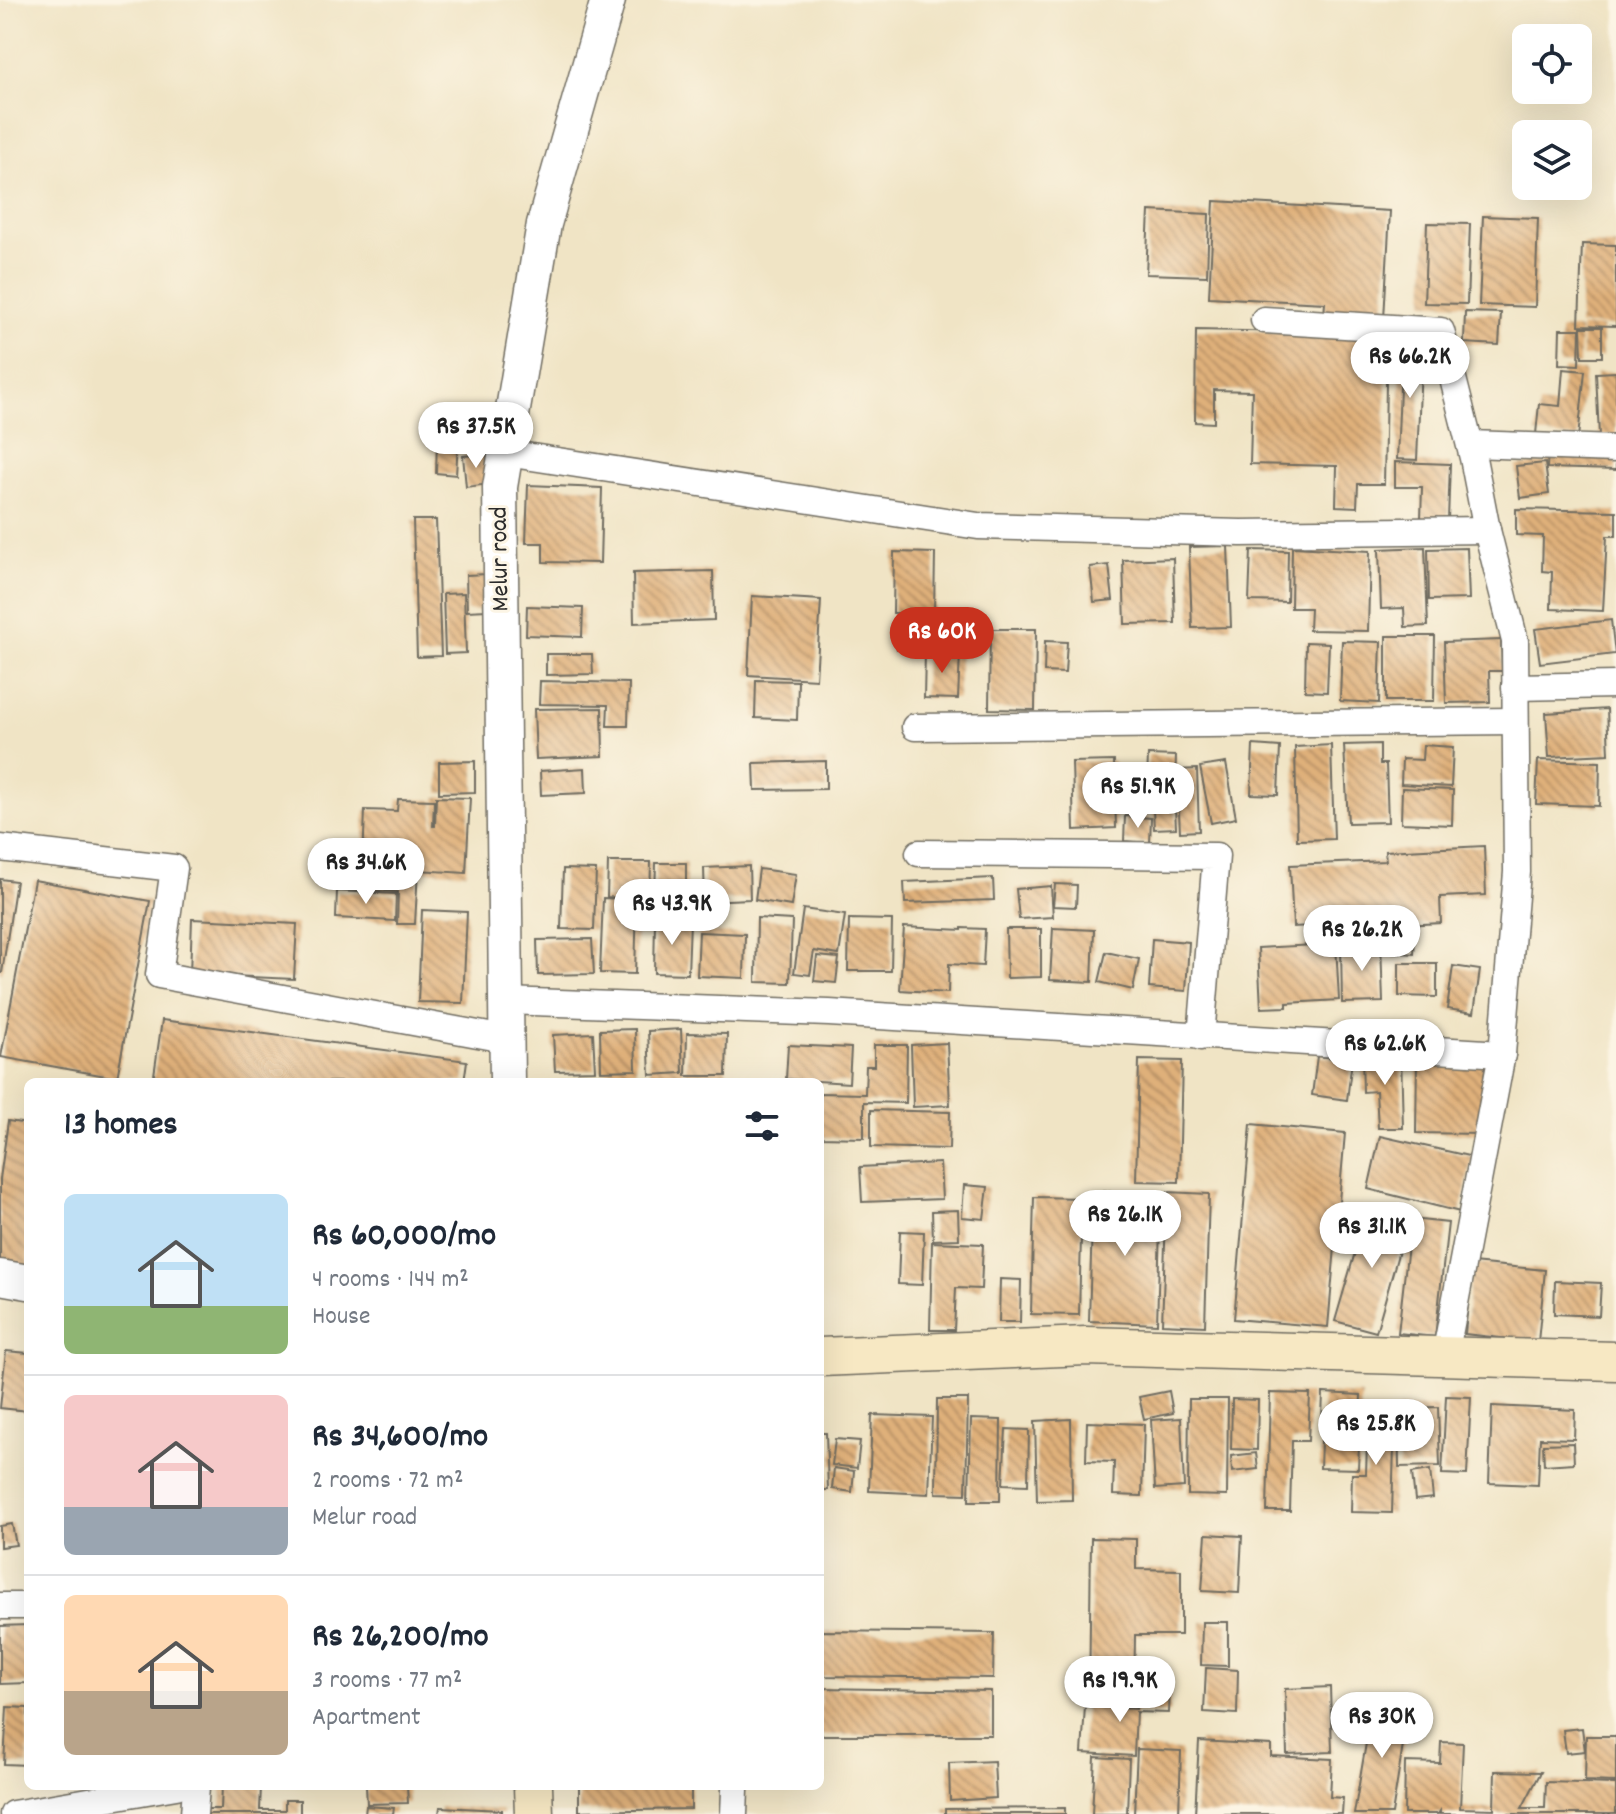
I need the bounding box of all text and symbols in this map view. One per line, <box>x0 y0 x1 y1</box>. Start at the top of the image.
map controls <box>1512 24 1592 200</box>
button: locate <box>1512 24 1592 104</box>
button: layers <box>1512 120 1592 200</box>
pin: Rs 66.2K <box>1327 332 1493 400</box>
text: Rs 66.2K <box>1369 339 1451 376</box>
pin: Rs 37.5K <box>393 402 559 470</box>
text: Rs 37.5K <box>436 409 516 446</box>
street label: Melur road <box>482 506 520 612</box>
pin: Rs 60K <box>877 607 1007 675</box>
text: Rs 60K <box>908 614 976 651</box>
pin: Rs 51.9K <box>1055 762 1221 830</box>
text: Rs 51.9K <box>1100 769 1176 806</box>
pin: Rs 34.6K <box>283 838 449 906</box>
text: Rs 34.6K <box>326 845 406 882</box>
pin: Rs 43.9K <box>589 879 755 947</box>
text: Rs 43.9K <box>632 886 712 923</box>
pin: Rs 26.2K <box>1279 905 1445 973</box>
text: Rs 26.2K <box>1321 912 1403 949</box>
pin: Rs 62.6K <box>1302 1019 1468 1087</box>
text: Rs 62.6K <box>1344 1026 1426 1063</box>
text: 13 homes <box>64 1102 178 1151</box>
icon: filters <box>740 1104 784 1148</box>
pin: Rs 26.1K <box>1042 1190 1208 1258</box>
text: Rs 26.1K <box>1087 1197 1163 1234</box>
pin: Rs 31.1K <box>1289 1202 1455 1270</box>
text: Rs 31.1K <box>1338 1209 1406 1246</box>
text: Rs 60,000/mo <box>312 1213 496 1262</box>
icon: home <box>128 1226 224 1322</box>
text: 4 rooms · 144 m² <box>312 1262 469 1299</box>
text: House <box>312 1299 370 1336</box>
pin: Rs 25.8K <box>1293 1399 1459 1467</box>
text: Rs 25.8K <box>1336 1406 1416 1443</box>
text: Rs 34,600/mo <box>312 1414 488 1463</box>
icon: home <box>128 1427 224 1523</box>
text: 2 rooms · 72 m² <box>312 1463 463 1500</box>
text: Melur road <box>312 1500 417 1537</box>
text: Rs 26,200/mo <box>312 1614 489 1663</box>
icon: home <box>128 1627 224 1723</box>
pin: Rs 19.9K <box>1037 1656 1203 1724</box>
text: 3 rooms · 77 m² <box>312 1663 462 1700</box>
text: Rs 19.9K <box>1082 1663 1158 1700</box>
pin: Rs 30K <box>1317 1692 1447 1760</box>
text: Rs 30K <box>1348 1699 1416 1736</box>
text: Apartment <box>312 1700 421 1737</box>

